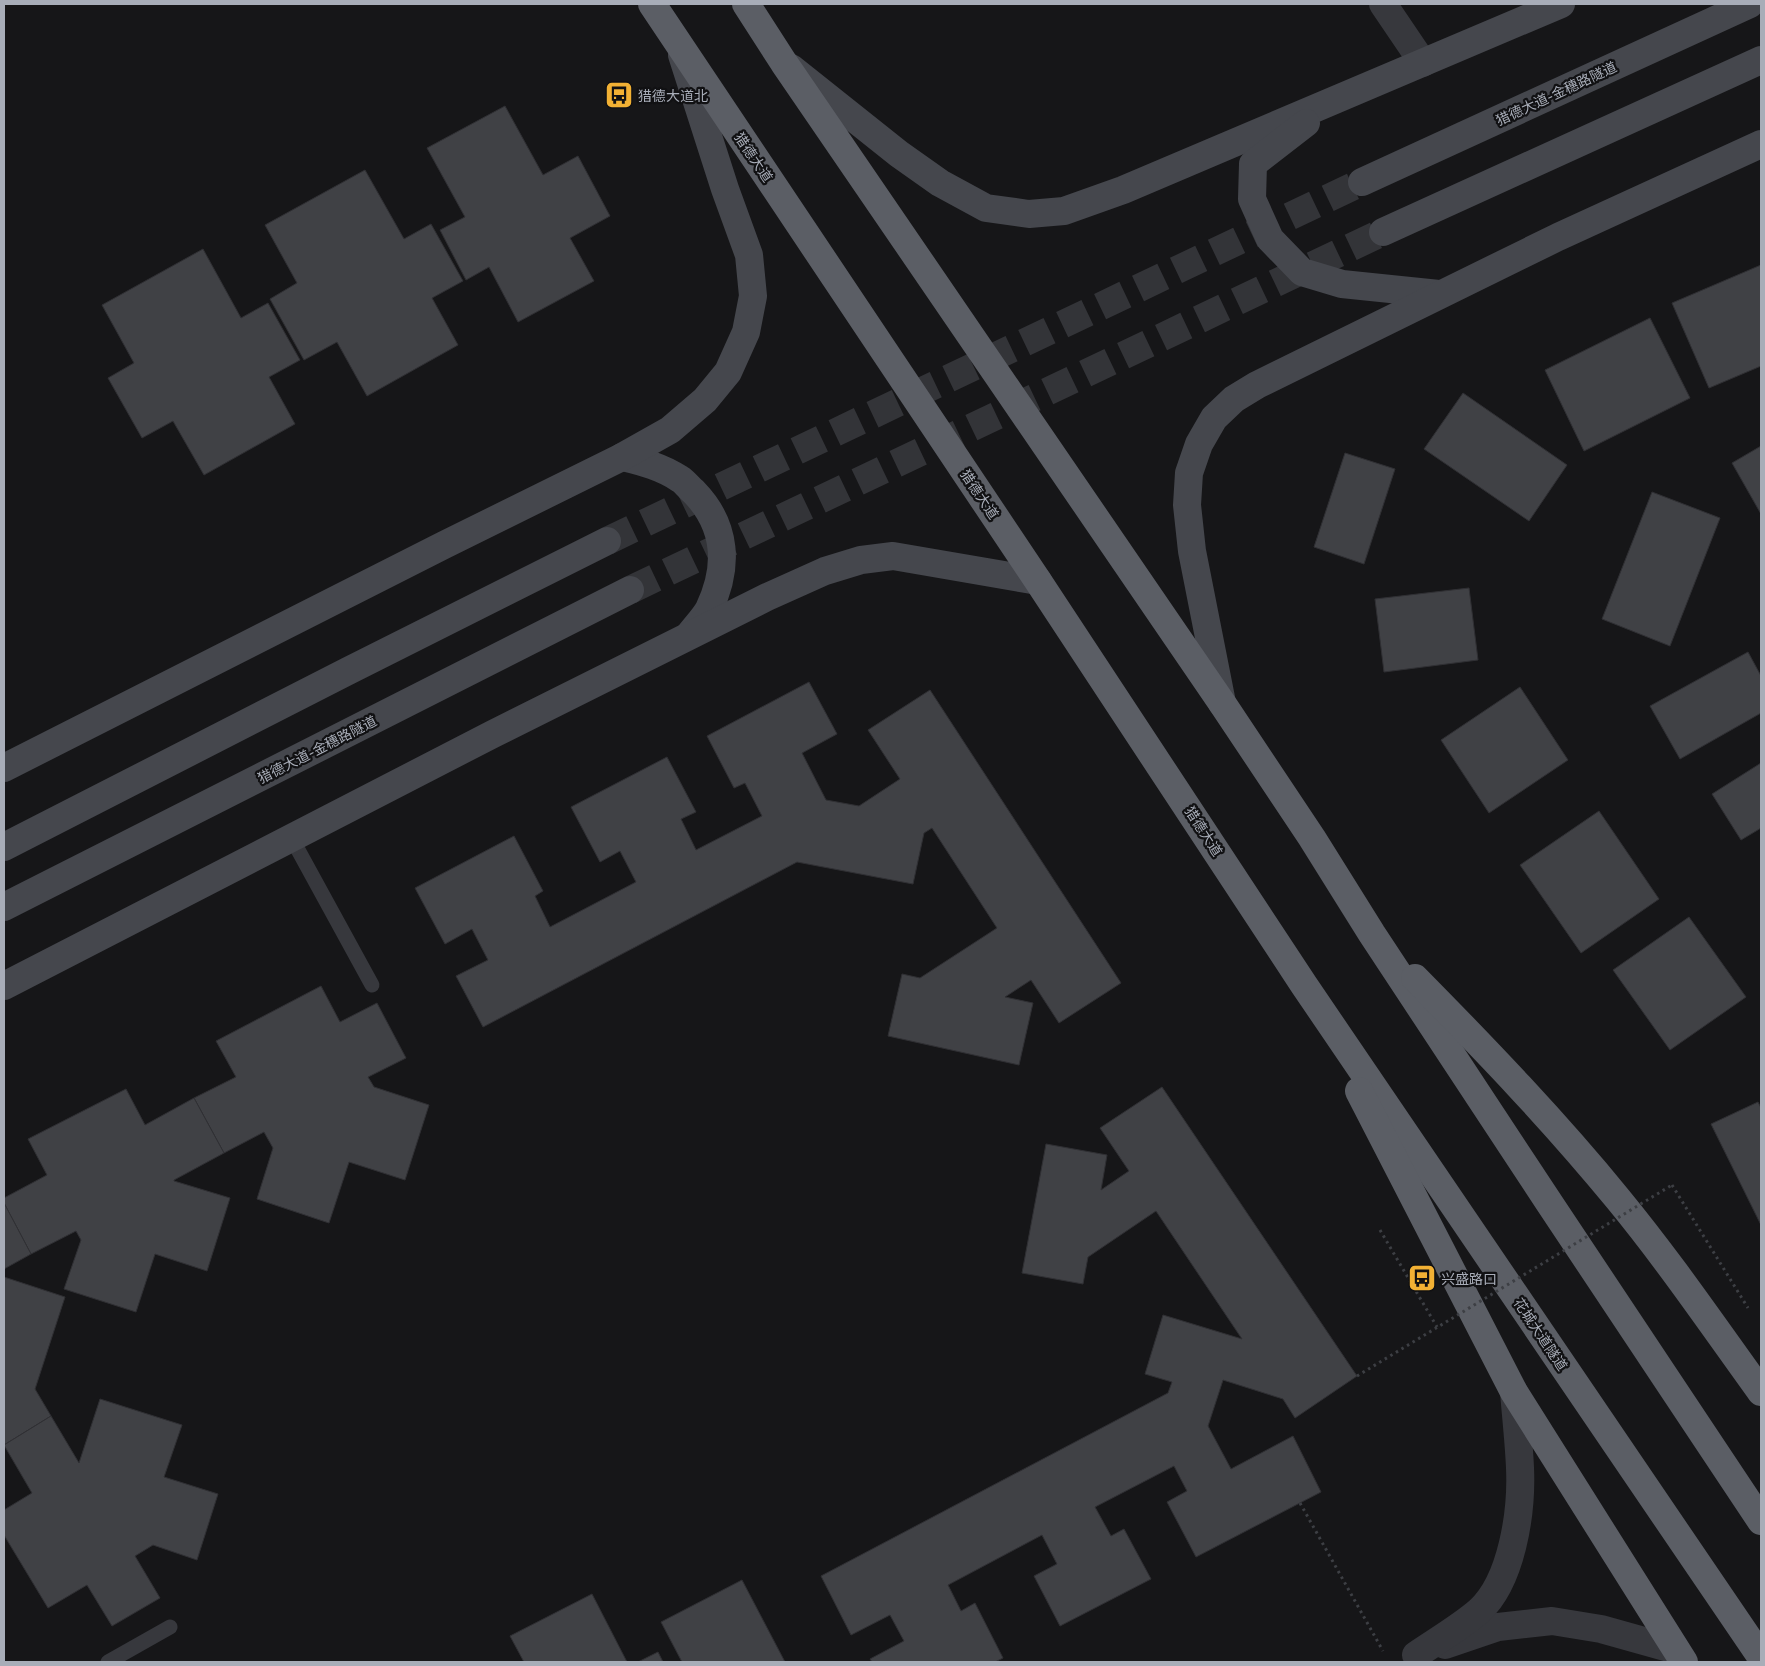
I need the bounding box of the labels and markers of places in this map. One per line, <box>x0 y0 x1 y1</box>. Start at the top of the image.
bus stop icon: 猎德大道北 <box>604 80 634 110</box>
place label: 猎德大道北 <box>638 87 708 104</box>
bus stop icon: 兴盛路口 <box>1407 1263 1437 1293</box>
place label: 兴盛路口 <box>1441 1270 1497 1287</box>

